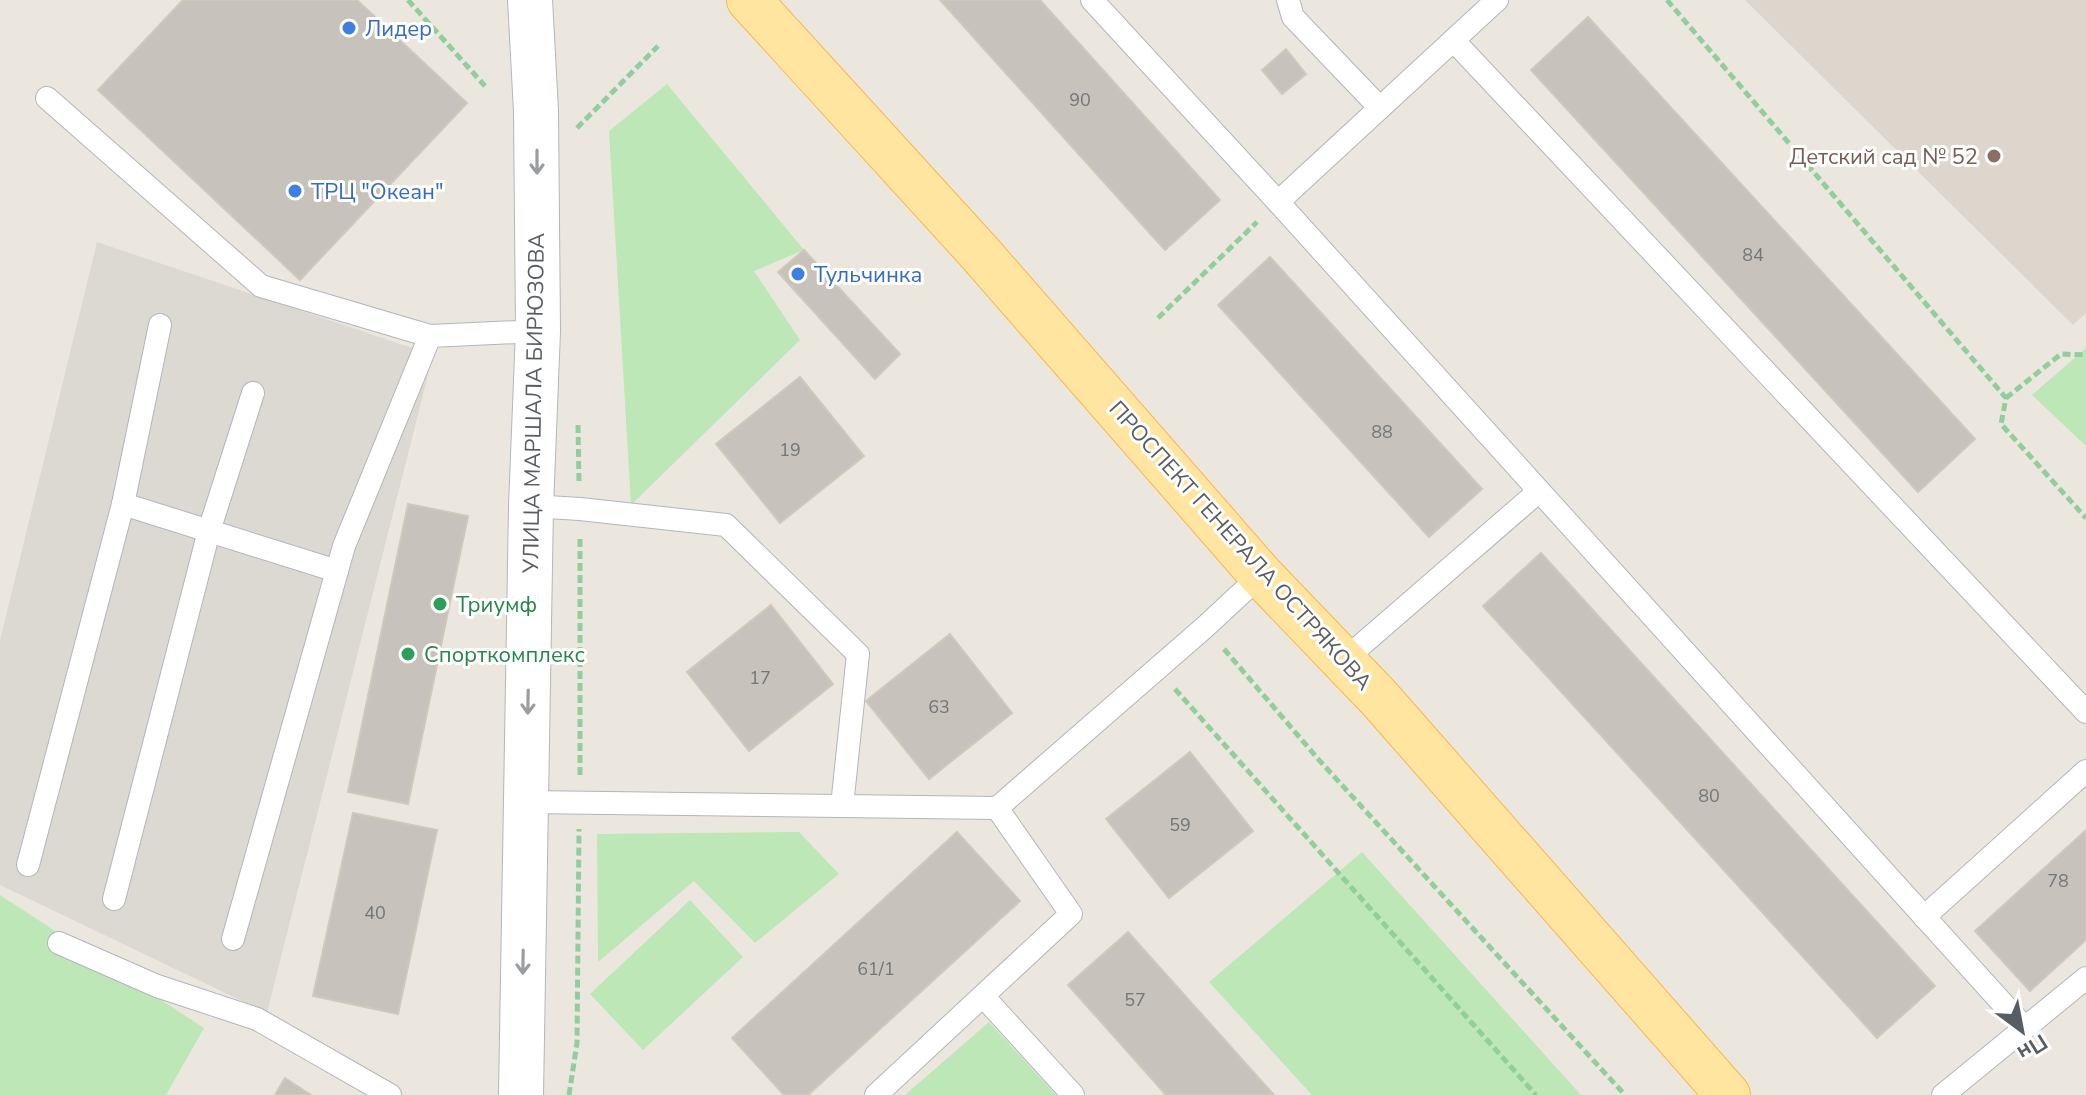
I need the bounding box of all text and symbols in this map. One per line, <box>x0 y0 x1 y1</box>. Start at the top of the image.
place label: Лидер <box>365 14 432 44</box>
marker: Лидер <box>340 19 358 37</box>
house number: 90 <box>1069 88 1091 112</box>
place label: Детский сад № 52 <box>1789 142 1978 172</box>
marker: Детский сад № 52 <box>1985 147 2003 165</box>
one-way arrow <box>529 148 545 175</box>
place label: ТРЦ "Океан" <box>311 177 444 207</box>
marker: ТРЦ "Океан" <box>286 182 304 200</box>
street label: УЛИЦА МАРШАЛА БИРЮЗОВА <box>516 233 552 574</box>
house number: 84 <box>1742 243 1764 267</box>
place label: Тульчинка <box>814 260 922 290</box>
marker: Тульчинка <box>789 265 807 283</box>
street label: ПРОСПЕКТ ГЕНЕРАЛА ОСТРЯКОВА <box>1102 394 1379 697</box>
house number: 88 <box>1371 420 1393 444</box>
house number: 19 <box>779 438 801 462</box>
place label: Триумф <box>456 590 537 620</box>
marker: Триумф <box>431 595 449 613</box>
place label: Спорткомплекс <box>424 640 585 670</box>
marker: Спорткомплекс <box>399 645 417 663</box>
house number: 17 <box>749 666 771 690</box>
one-way arrow <box>520 688 536 715</box>
house number: 63 <box>928 695 950 719</box>
house number: 80 <box>1698 784 1720 808</box>
house number: 59 <box>1169 813 1191 837</box>
house number: 78 <box>2047 869 2069 893</box>
house number: 40 <box>364 901 386 925</box>
one-way arrow <box>515 948 530 975</box>
house number: 61/1 <box>857 957 895 981</box>
house number: 57 <box>1124 988 1146 1012</box>
north arrow <box>1982 991 2062 1071</box>
text: Пн <box>2011 1026 2053 1068</box>

